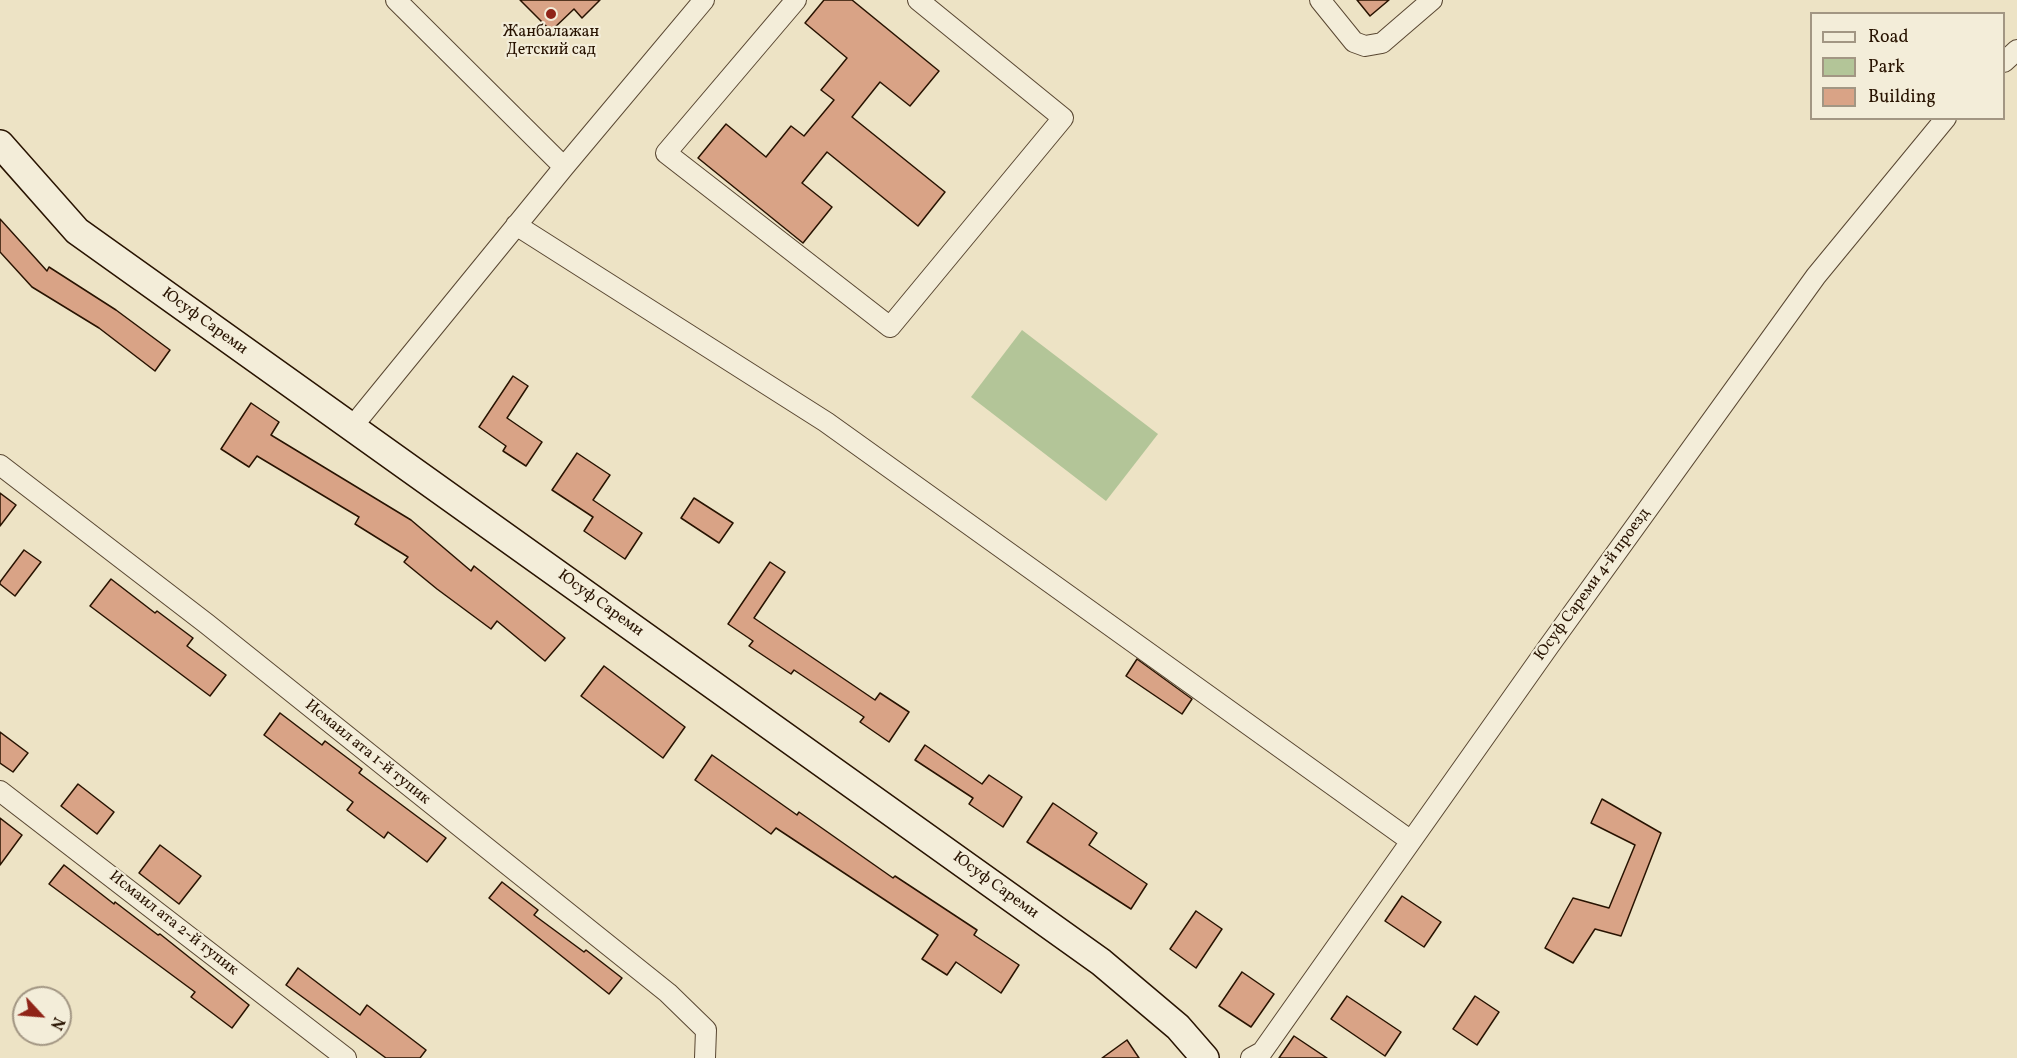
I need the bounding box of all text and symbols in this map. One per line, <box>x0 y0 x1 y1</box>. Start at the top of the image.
marker: Жанбалажан Детский сад <box>544 7 558 21</box>
legend <box>1810 12 2005 120</box>
place label: Жанбалажан Детский сад <box>503 23 599 61</box>
text: Road <box>1868 25 1909 50</box>
text: Park <box>1868 55 1905 80</box>
text: Building <box>1868 85 1936 110</box>
street label: Юсуф Сареми <box>157 284 251 360</box>
street label: Юсуф Сареми 4-й проезд <box>1531 505 1655 665</box>
street label: Юсуф Сареми <box>553 566 647 642</box>
street label: Исмаил ата 1-й тупик <box>300 696 434 810</box>
street label: Юсуф Сареми <box>948 848 1042 924</box>
street label: Исмаил ата 2-й тупик <box>105 868 241 980</box>
north arrow <box>12 986 72 1046</box>
text: N <box>44 1013 69 1033</box>

